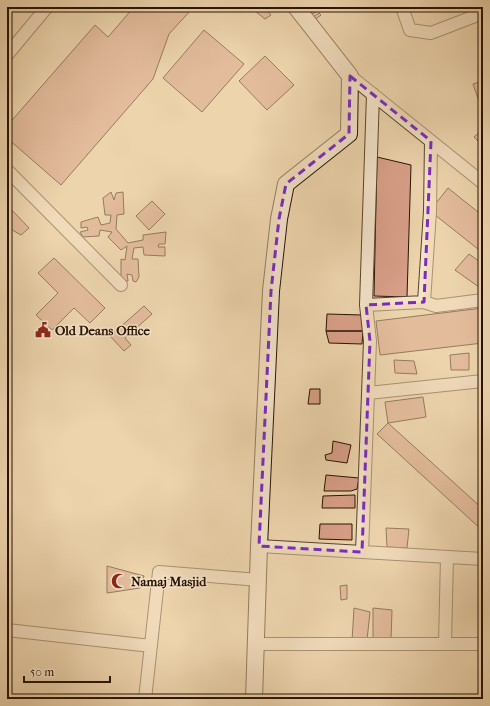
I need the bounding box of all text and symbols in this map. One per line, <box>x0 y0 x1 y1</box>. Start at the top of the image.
public building icon: Old Deans Office <box>34 321 52 339</box>
place label: Old Deans Office <box>55 323 151 338</box>
mosque icon: Namaj Masjid <box>110 572 128 590</box>
place label: Namaj Masjid <box>131 574 207 589</box>
scale bar <box>24 658 110 684</box>
text: 50 m <box>30 665 54 679</box>

